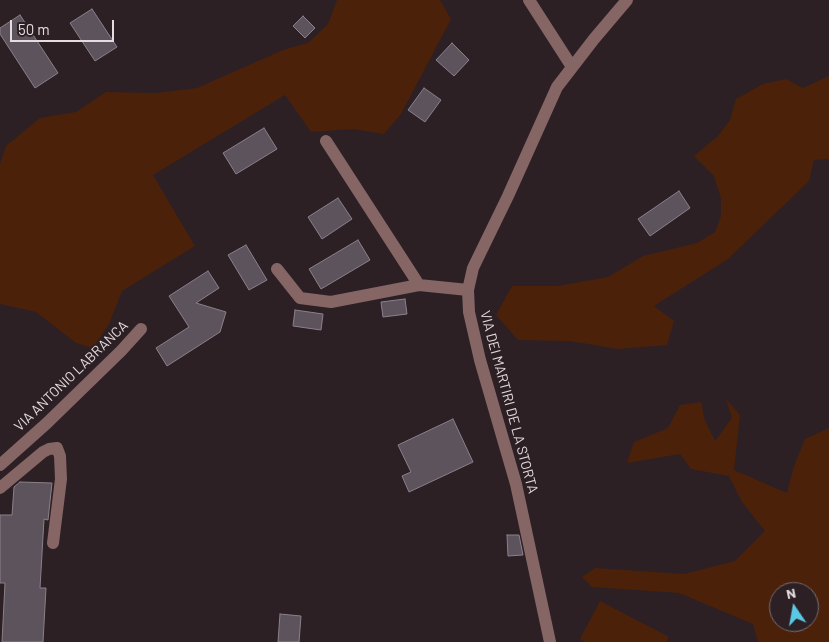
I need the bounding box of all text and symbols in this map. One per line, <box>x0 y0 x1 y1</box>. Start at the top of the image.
scale bar <box>12 10 116 42</box>
text: 50 m <box>18 20 50 38</box>
street label: VIA DEI MARTIRI DE LA STORTA <box>477 309 541 495</box>
street label: VIA ANTONIO LABRANCA <box>11 317 131 435</box>
north arrow <box>769 582 819 632</box>
text: N <box>785 584 797 602</box>

